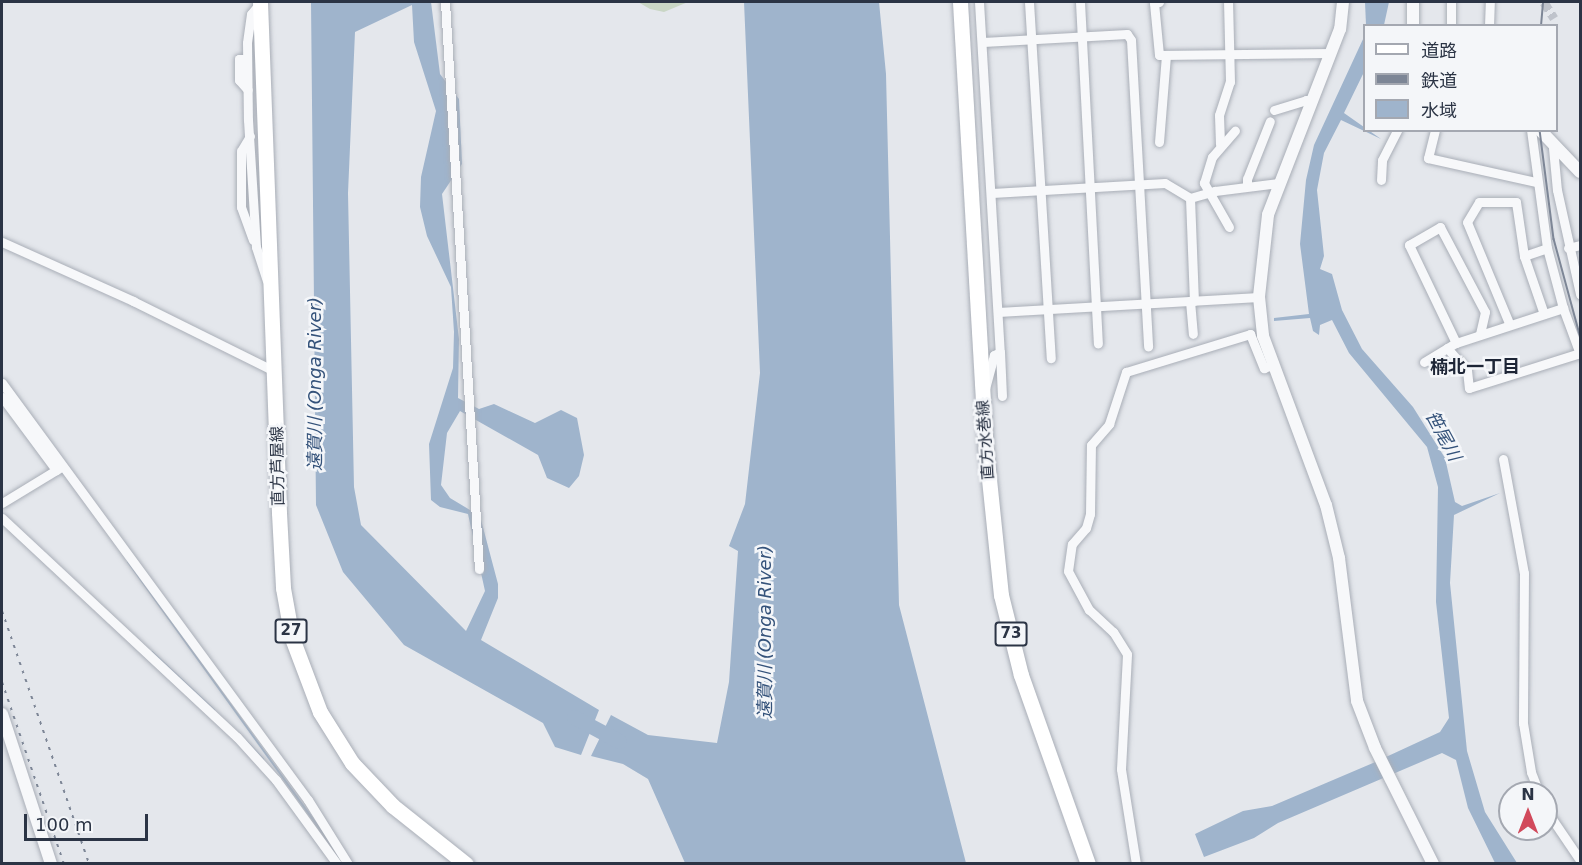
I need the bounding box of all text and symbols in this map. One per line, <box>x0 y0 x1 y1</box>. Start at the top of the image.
legend <box>1363 24 1558 132</box>
text: 道路 <box>1421 40 1457 61</box>
text: 鉄道 <box>1421 70 1457 91</box>
text: 水域 <box>1421 100 1457 121</box>
water label: 遠賀川 (Onga River) <box>304 297 326 471</box>
district label: 楠北一丁目 <box>1430 356 1520 378</box>
street label: 直方水巻線 <box>974 399 998 481</box>
water label: 笹尾川 <box>1421 407 1465 465</box>
street label: 直方芦屋線 <box>268 426 288 506</box>
water label: 遠賀川 (Onga River) <box>754 545 776 719</box>
road number: 27 <box>274 619 308 643</box>
road number: 73 <box>994 622 1028 646</box>
north arrow <box>1498 781 1558 841</box>
text: N <box>1521 785 1535 804</box>
scale bar <box>27 802 152 840</box>
text: 100 m <box>35 814 93 835</box>

